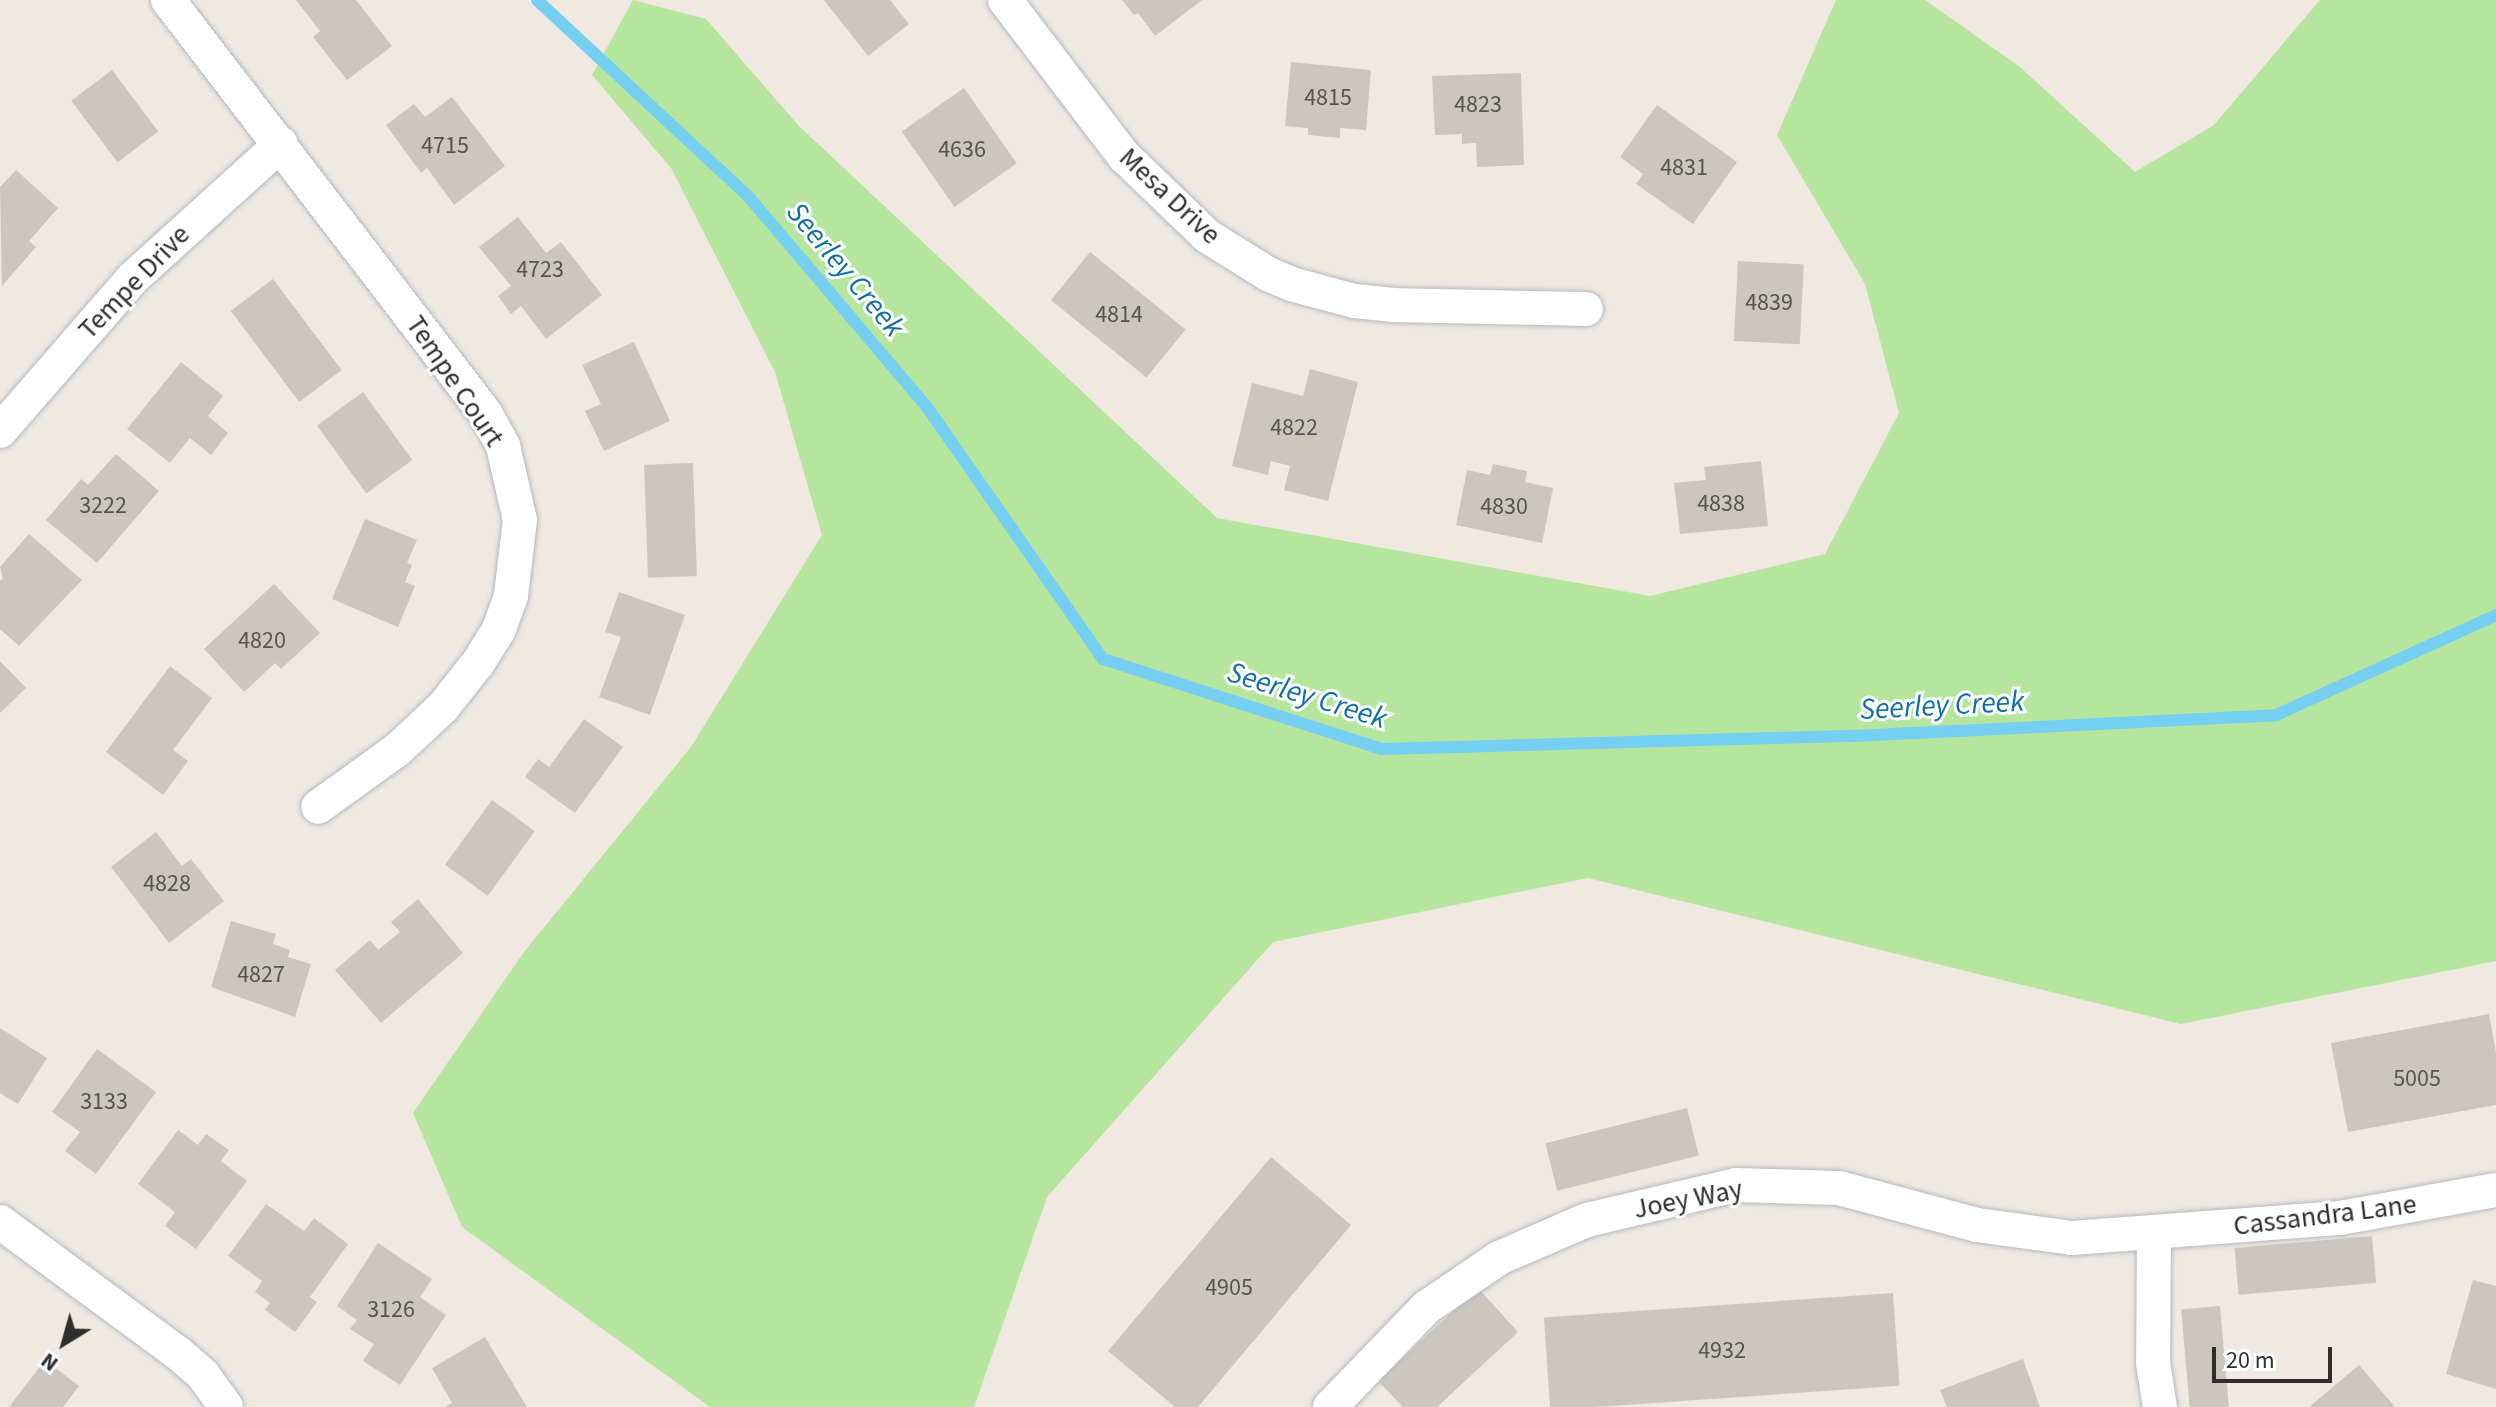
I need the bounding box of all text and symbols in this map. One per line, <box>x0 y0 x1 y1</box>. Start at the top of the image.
house number: 4815 <box>1304 84 1352 112</box>
house number: 4823 <box>1454 91 1502 119</box>
house number: 4715 <box>421 132 469 160</box>
house number: 4636 <box>938 136 986 164</box>
street label: Mesa Drive <box>1112 141 1228 251</box>
house number: 4831 <box>1660 154 1708 182</box>
water label: Seerley Creek <box>778 195 912 345</box>
street label: Tempe Drive <box>71 218 197 346</box>
house number: 4723 <box>516 256 564 284</box>
house number: 4839 <box>1745 289 1793 317</box>
house number: 4814 <box>1095 301 1143 329</box>
street label: Tempe Court <box>399 309 511 453</box>
house number: 4822 <box>1270 414 1318 442</box>
house number: 4838 <box>1697 490 1745 518</box>
house number: 3222 <box>79 492 127 520</box>
house number: 4830 <box>1480 493 1528 521</box>
house number: 4820 <box>238 627 286 655</box>
water label: Seerley Creek <box>1223 655 1391 737</box>
water label: Seerley Creek <box>1859 684 2025 728</box>
house number: 4828 <box>143 870 191 898</box>
house number: 4827 <box>237 961 285 989</box>
house number: 5005 <box>2393 1065 2441 1093</box>
house number: 3133 <box>80 1088 128 1116</box>
street label: Joey Way <box>1631 1172 1745 1226</box>
street label: Cassandra Lane <box>2232 1187 2418 1243</box>
house number: 4905 <box>1205 1274 1253 1302</box>
house number: 3126 <box>367 1296 415 1324</box>
north arrow <box>24 1303 104 1383</box>
scale bar <box>2216 1331 2336 1381</box>
house number: 4932 <box>1698 1337 1746 1365</box>
text: 20 m <box>2226 1343 2275 1378</box>
text: N <box>34 1345 65 1379</box>

